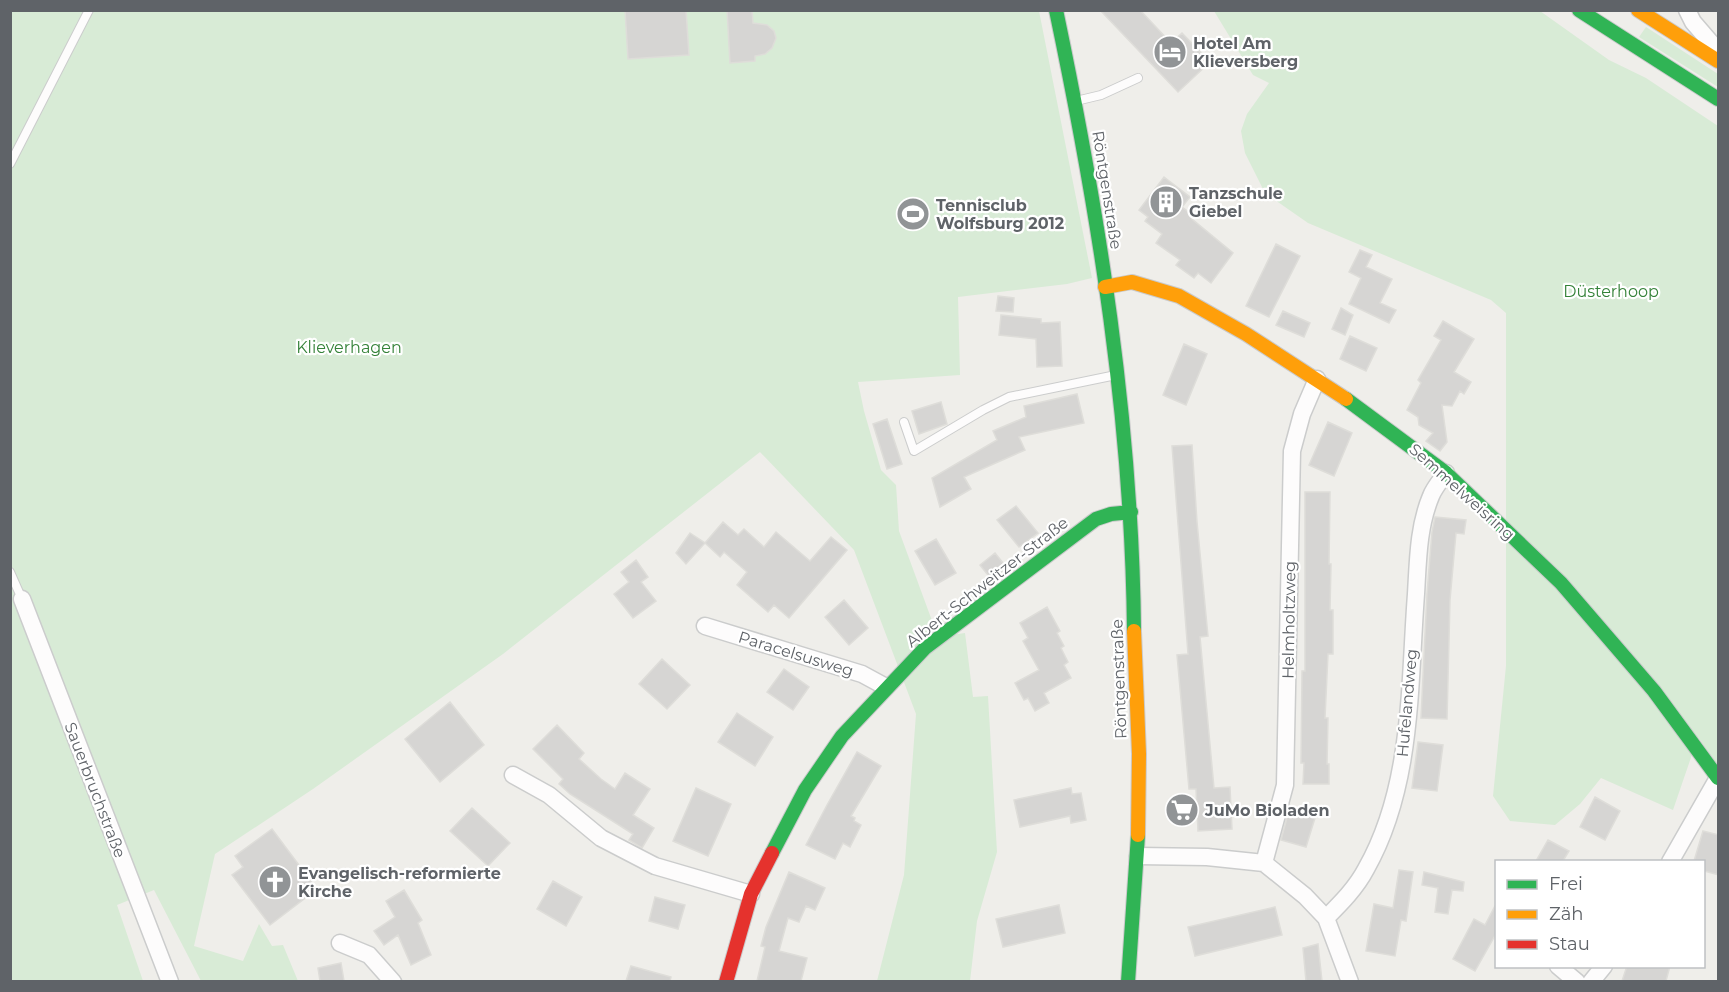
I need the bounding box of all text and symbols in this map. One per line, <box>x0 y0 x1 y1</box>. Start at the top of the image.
hotel icon: Hotel Am Klieversberg <box>1152 34 1188 70</box>
place label: Hotel Am Klieversberg <box>1193 34 1298 71</box>
street label: Röntgenstraße <box>1088 129 1126 251</box>
building icon: Tanzschule Giebel <box>1148 184 1184 220</box>
place label: Tanzschule Giebel <box>1189 184 1283 221</box>
sports icon: Tennisclub Wolfsburg 2012 <box>895 196 931 232</box>
place label: Tennisclub Wolfsburg 2012 <box>936 196 1064 233</box>
park label: Düsterhoop <box>1563 282 1659 301</box>
park label: Klieverhagen <box>296 338 402 357</box>
street label: Semmelweisring <box>1405 440 1519 544</box>
street label: Albert-Schweitzer-Straße <box>902 513 1072 651</box>
street label: Helmholtzweg <box>1278 561 1300 679</box>
street label: Röntgenstraße <box>1107 619 1131 739</box>
street label: Paracelsusweg <box>736 627 856 681</box>
street label: Hufelandweg <box>1393 648 1421 758</box>
street label: Sauerbruchstraße <box>60 720 130 860</box>
supermarket icon: JuMo Bioladen <box>1164 792 1200 828</box>
place label: JuMo Bioladen <box>1204 801 1330 820</box>
legend <box>1495 860 1705 968</box>
church icon: Evangelisch-reformierte Kirche <box>257 864 293 900</box>
place label: Evangelisch-reformierte Kirche <box>298 864 501 901</box>
text: Frei <box>1549 873 1583 895</box>
text: Zäh <box>1549 903 1584 925</box>
text: Stau <box>1549 933 1590 955</box>

